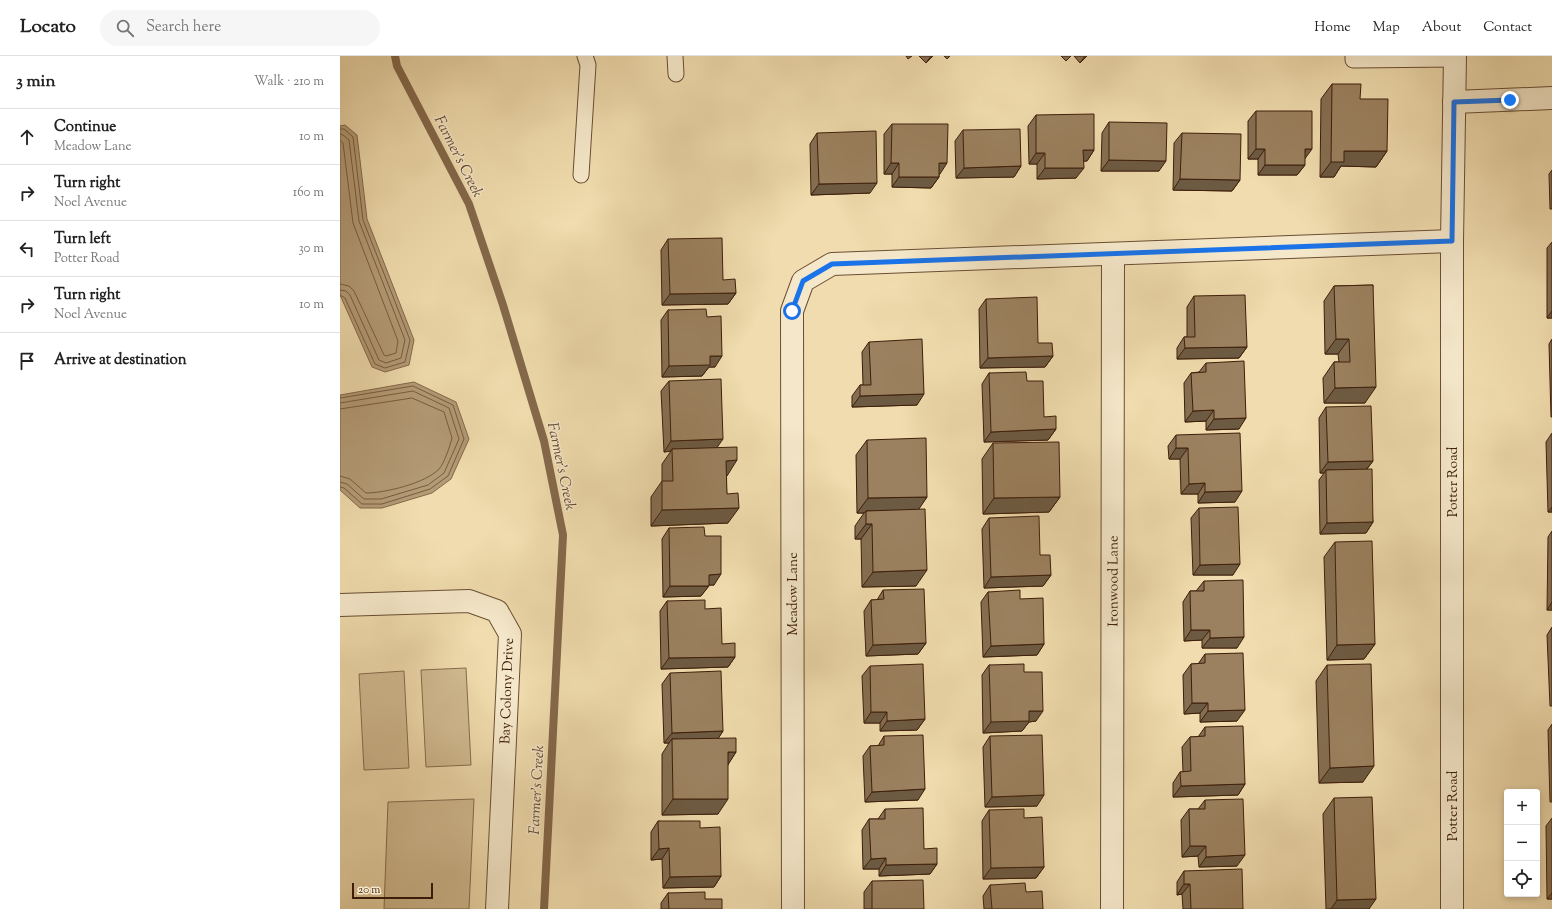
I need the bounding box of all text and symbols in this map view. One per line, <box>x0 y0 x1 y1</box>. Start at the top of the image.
search box <box>100 10 380 46</box>
text: Locato <box>20 14 76 41</box>
icon: search <box>114 17 136 39</box>
text: Search here <box>146 17 221 38</box>
text: Home <box>1314 18 1351 38</box>
text: Map <box>1373 18 1400 38</box>
text: About <box>1422 18 1461 38</box>
text: Contact <box>1483 18 1532 38</box>
text: 3 min <box>16 70 55 94</box>
text: Walk · 210 m <box>254 73 324 91</box>
route end <box>1501 91 1519 109</box>
water label: Farmer's Creek <box>428 112 487 201</box>
text: Continue <box>54 117 116 138</box>
icon: ahead <box>16 126 38 148</box>
text: 10 m <box>299 128 324 146</box>
text: Meadow Lane <box>54 138 132 156</box>
text: Turn right <box>54 173 120 194</box>
icon: right <box>16 182 38 204</box>
text: 160 m <box>293 184 324 202</box>
text: Noel Avenue <box>54 194 127 212</box>
text: Turn left <box>54 229 111 250</box>
icon: left <box>16 238 38 260</box>
text: 30 m <box>298 240 324 258</box>
text: Potter Road <box>54 250 120 268</box>
text: Turn right <box>54 285 120 306</box>
icon: right <box>16 294 38 316</box>
text: 10 m <box>299 296 324 314</box>
route start <box>783 302 801 320</box>
text: Noel Avenue <box>54 306 127 324</box>
icon: arrive <box>16 350 38 372</box>
text: Arrive at destination <box>54 350 187 371</box>
water label: Farmer's Creek <box>541 420 580 512</box>
street label: Potter Road <box>1444 447 1464 517</box>
street label: Ironwood Lane <box>1104 535 1125 627</box>
street label: Meadow Lane <box>784 552 804 636</box>
street label: Bay Colony Drive <box>496 638 520 745</box>
water label: Farmer's Creek <box>525 745 550 835</box>
street label: Potter Road <box>1444 771 1464 841</box>
map controls <box>1504 789 1540 897</box>
button: + <box>1504 789 1540 825</box>
button: − <box>1504 825 1540 861</box>
button: locate <box>1504 861 1540 897</box>
scale bar <box>352 881 433 900</box>
text: 20 m <box>358 882 380 898</box>

